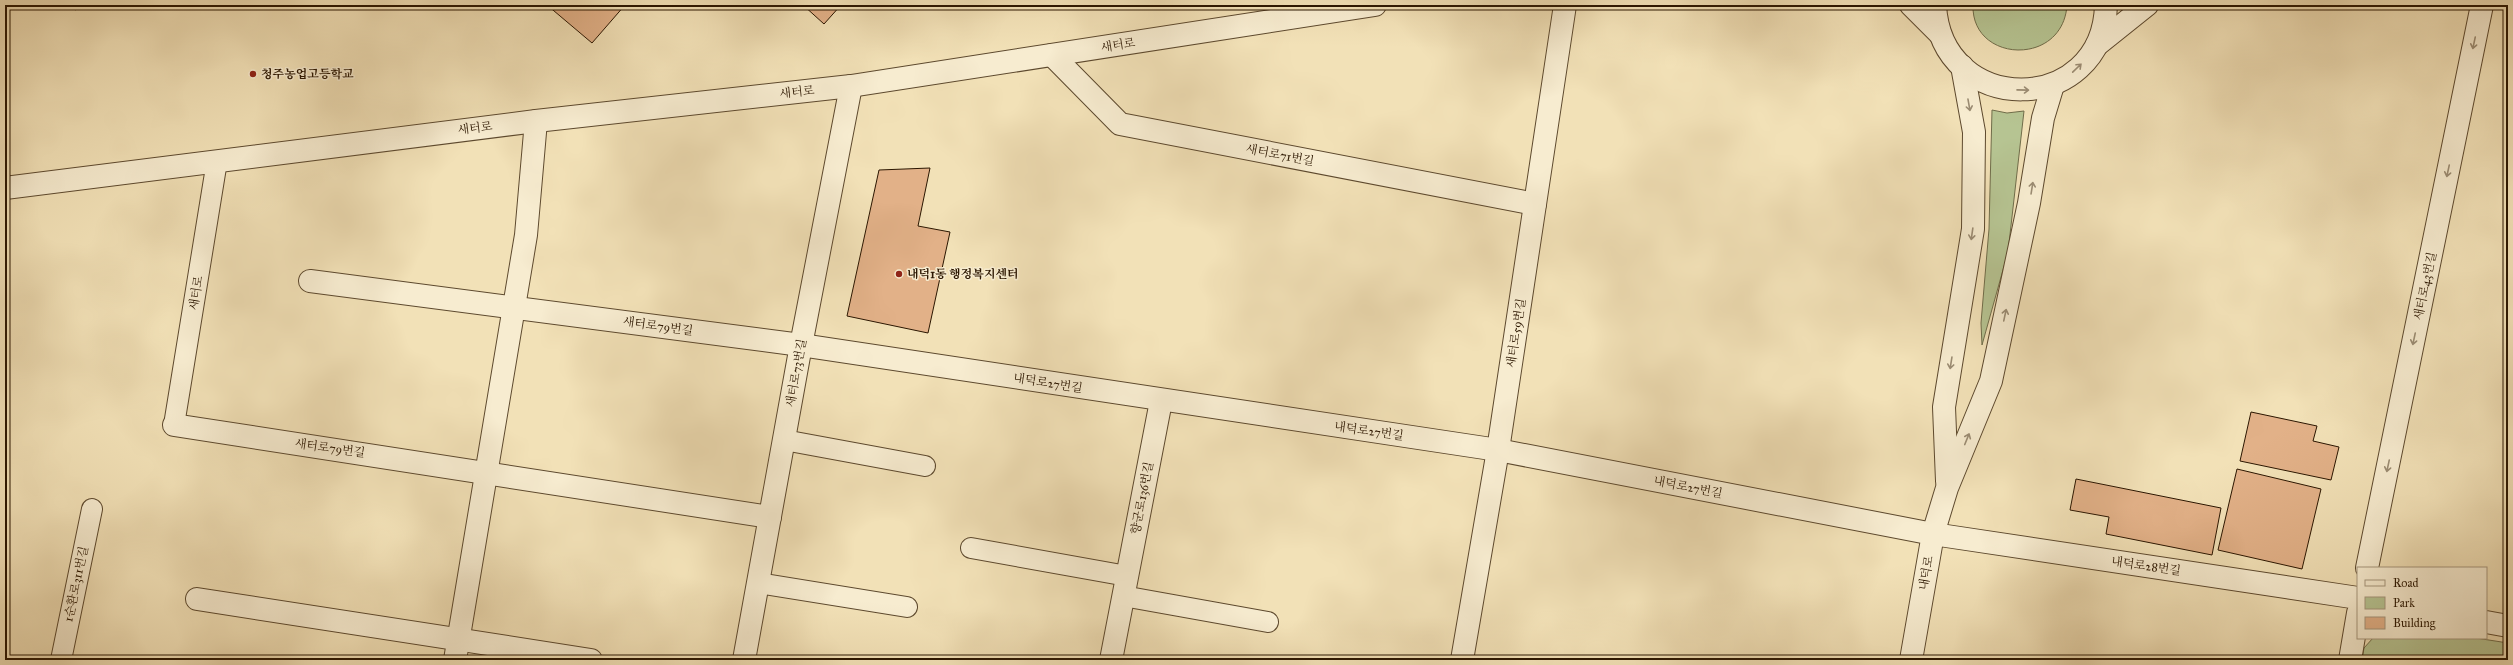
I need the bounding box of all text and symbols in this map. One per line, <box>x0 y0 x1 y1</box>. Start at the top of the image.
street label: 새터로 <box>1100 35 1137 55</box>
one-way arrow <box>2470 36 2478 49</box>
one-way arrow <box>2072 63 2082 73</box>
place label: 청주농업고등학교 <box>261 67 354 81</box>
marker: 청주농업고등학교 <box>248 69 258 79</box>
street label: 새터로 <box>779 83 815 101</box>
one-way arrow <box>2016 86 2029 94</box>
one-way arrow <box>1966 98 1974 111</box>
street label: 새터로 <box>457 119 494 137</box>
street label: 새터로71번길 <box>1245 142 1315 168</box>
one-way arrow <box>2444 164 2452 177</box>
one-way arrow <box>2028 182 2036 195</box>
one-way arrow <box>1968 227 1976 240</box>
street label: 새터로43번길 <box>2411 251 2439 321</box>
place label: 내덕1동 행정복지센터 <box>907 267 1019 281</box>
marker: 내덕1동 행정복지센터 <box>894 269 904 279</box>
street label: 새터로 <box>186 274 206 311</box>
street label: 새터로59번길 <box>1504 297 1528 369</box>
one-way arrow <box>2002 309 2010 322</box>
street label: 새터로79번길 <box>622 314 694 338</box>
one-way arrow <box>2409 332 2417 345</box>
street label: 새터로73번길 <box>783 338 809 408</box>
one-way arrow <box>1947 356 1955 369</box>
street label: 내덕로27번길 <box>1012 371 1084 395</box>
street label: 내덕로27번길 <box>1333 419 1405 443</box>
one-way arrow <box>1964 433 1972 445</box>
street label: 새터로79번길 <box>294 436 366 460</box>
one-way arrow <box>2383 460 2391 473</box>
street label: 향군로136번길 <box>1128 461 1156 535</box>
street label: 내덕로27번길 <box>1652 473 1724 501</box>
street label: 1순환로311번길 <box>61 545 91 623</box>
street label: 내덕로 <box>1916 554 1936 591</box>
street label: 내덕로28번길 <box>2110 554 2182 578</box>
legend <box>2357 567 2487 639</box>
text: Road <box>2393 576 2419 590</box>
text: Park <box>2393 596 2415 610</box>
text: Building <box>2393 616 2436 631</box>

